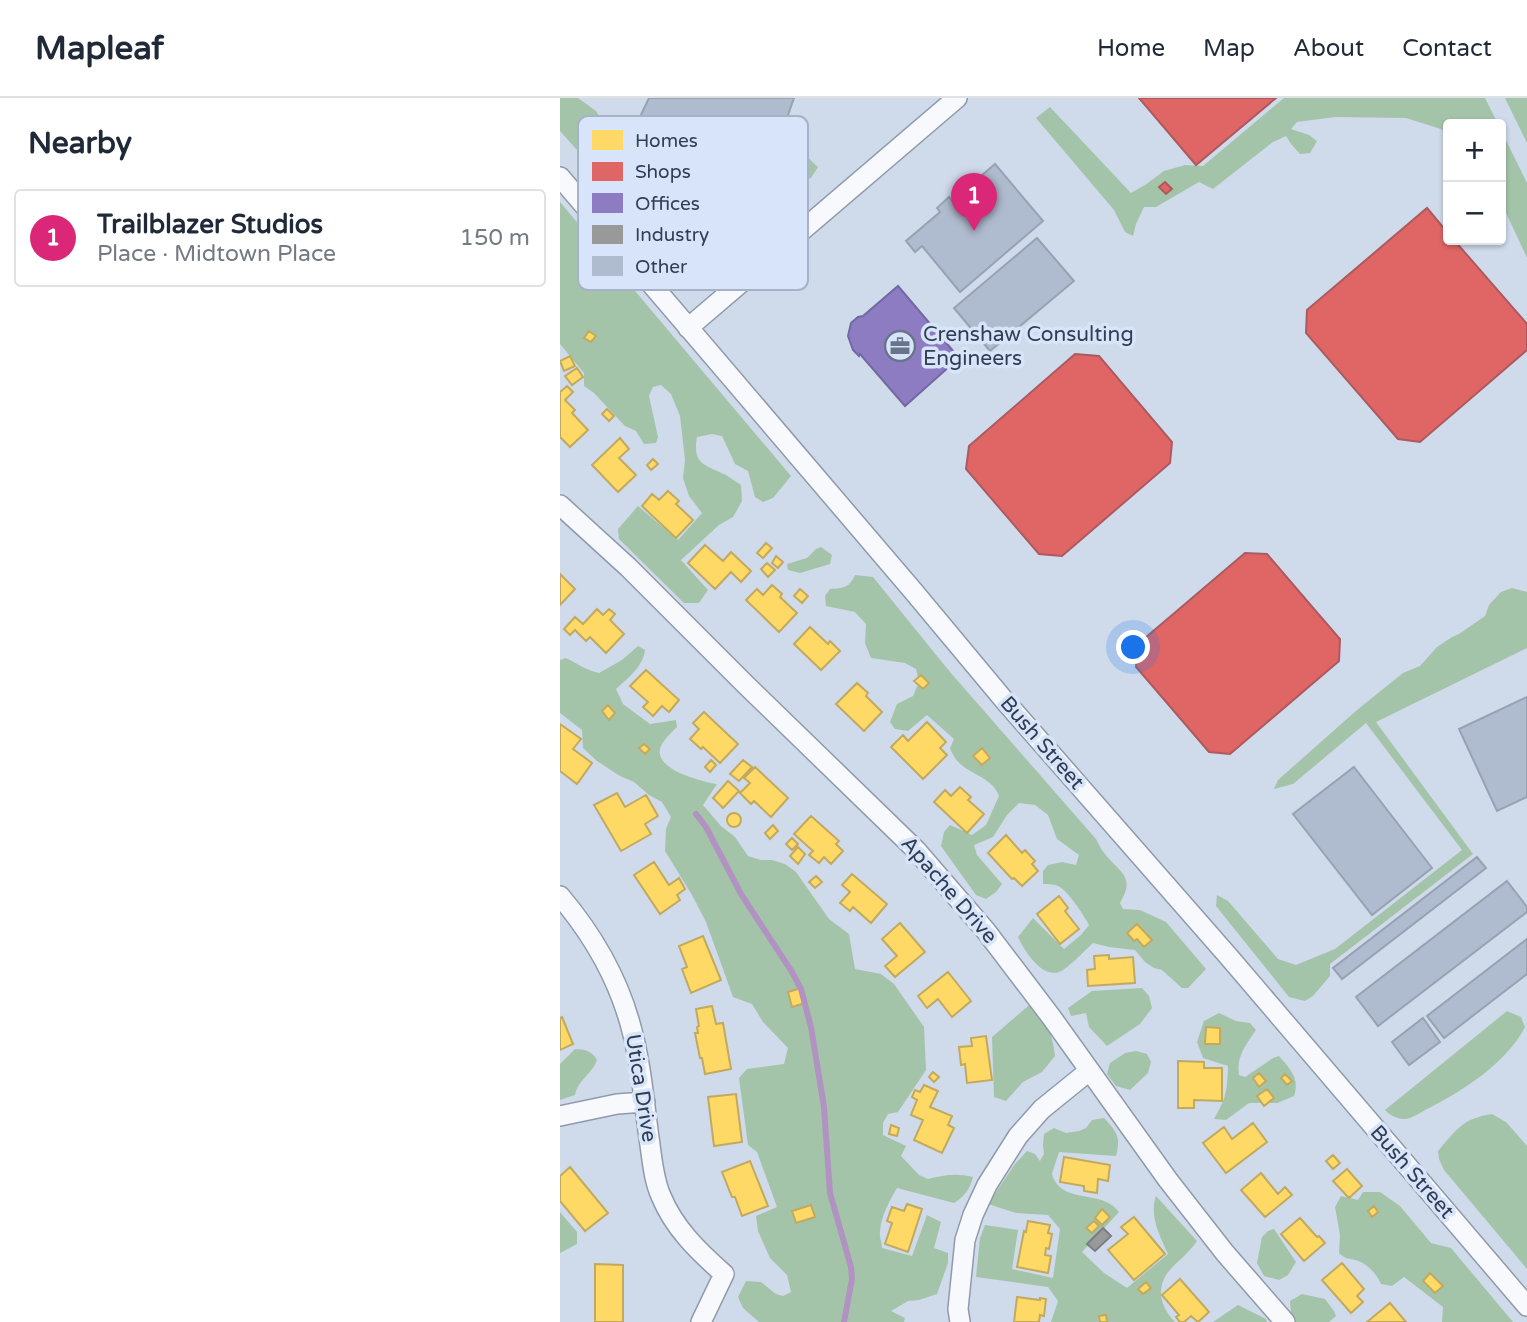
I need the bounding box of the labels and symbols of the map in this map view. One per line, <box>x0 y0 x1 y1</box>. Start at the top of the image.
legend <box>578 116 808 290</box>
text: Homes <box>635 130 698 152</box>
text: Shops <box>635 161 691 183</box>
pin: 1 <box>951 173 997 231</box>
text: Offices <box>635 193 700 215</box>
text: Industry <box>635 224 709 246</box>
text: Other <box>635 256 688 278</box>
place label: Crenshaw Consulting Engineers <box>923 322 1134 371</box>
office icon: Crenshaw Consulting Engineers <box>883 329 917 363</box>
your location <box>1116 630 1150 664</box>
street label: Bush Street <box>995 691 1089 795</box>
street label: Apache Drive <box>896 831 1002 949</box>
street label: Utica Drive <box>620 1032 662 1144</box>
street label: Bush Street <box>1365 1120 1459 1224</box>

